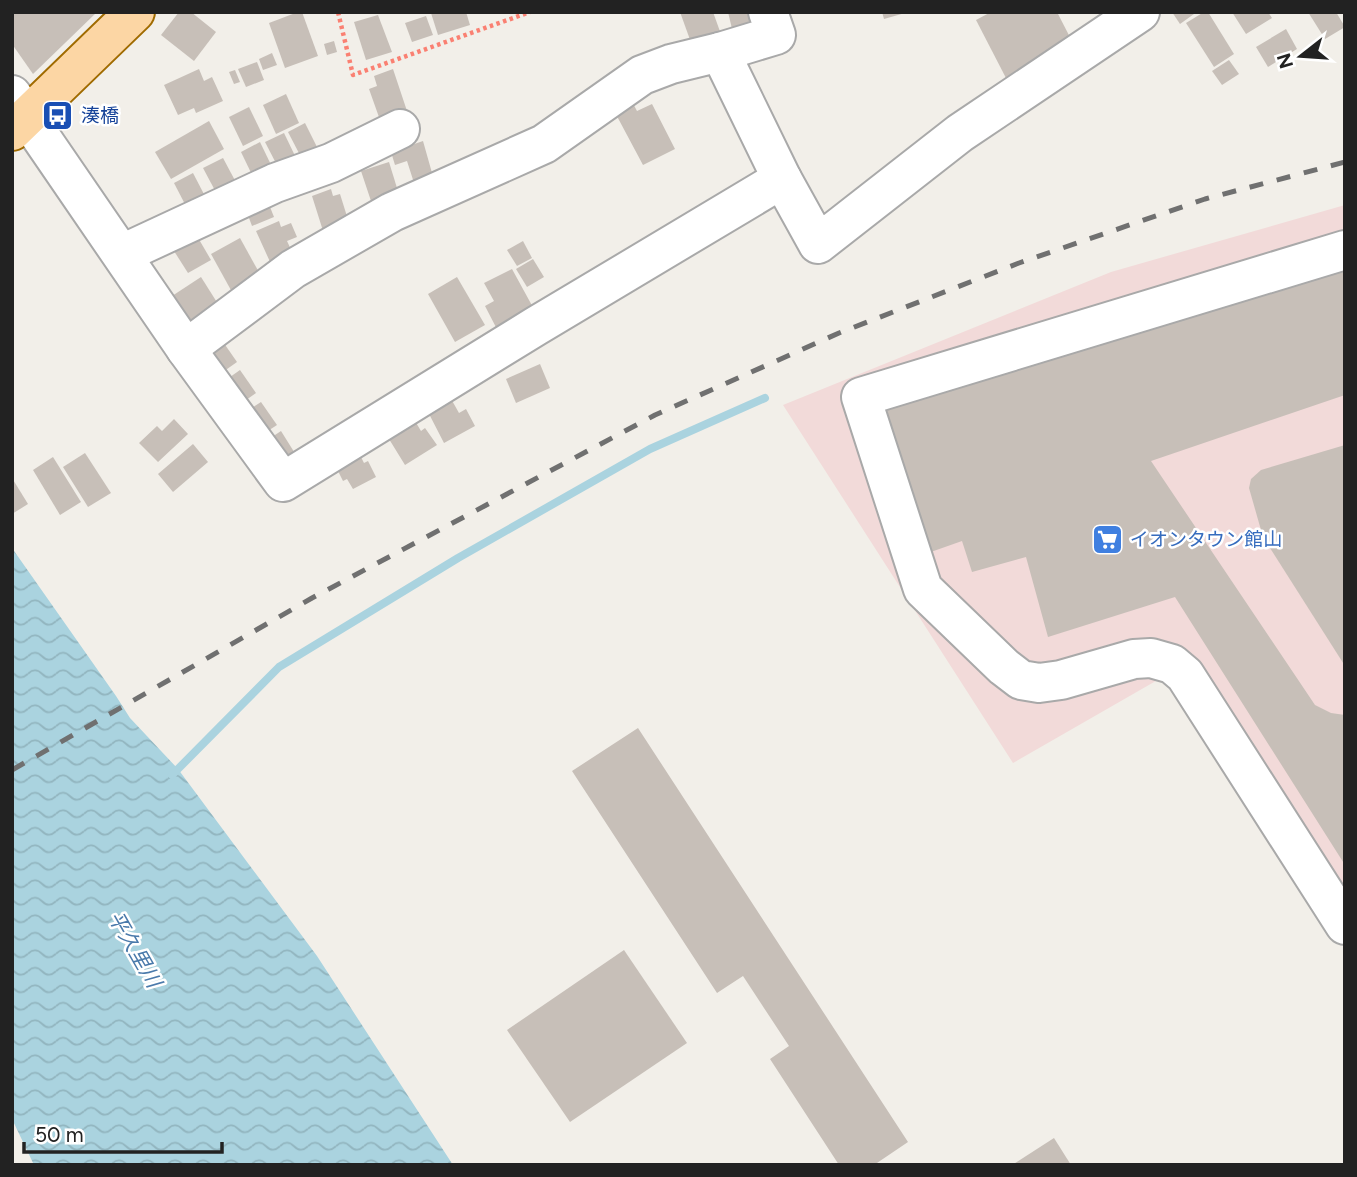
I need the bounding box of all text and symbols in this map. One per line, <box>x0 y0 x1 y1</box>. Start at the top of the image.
north arrow <box>1266 21 1336 91</box>
text: N <box>1272 50 1298 71</box>
bus stop icon: 湊橋 <box>41 98 75 132</box>
place label: 湊橋 <box>81 104 119 127</box>
supermarket icon: イオンタウン館山 <box>1090 522 1124 556</box>
place label: イオンタウン館山 <box>1130 528 1282 551</box>
water label: 平久里川 <box>103 906 168 993</box>
scale bar <box>24 1110 222 1154</box>
text: 50 m <box>35 1122 84 1147</box>

